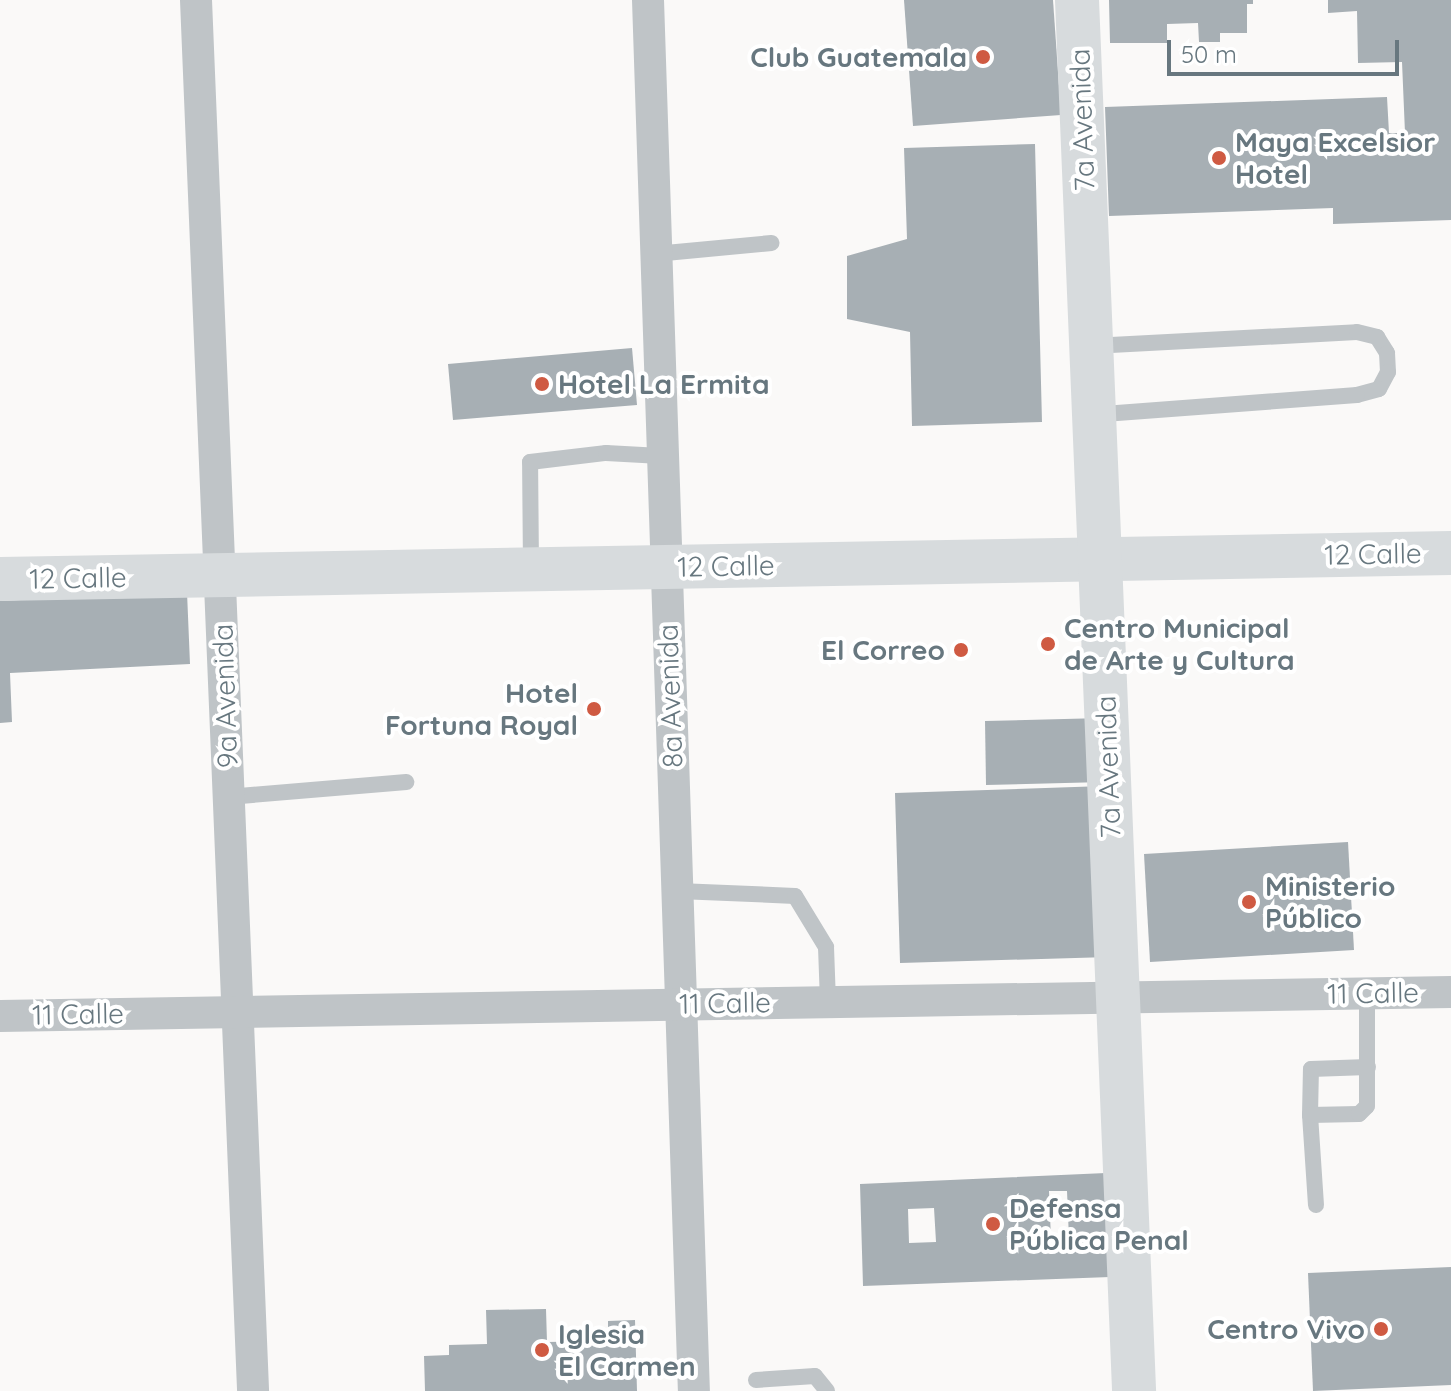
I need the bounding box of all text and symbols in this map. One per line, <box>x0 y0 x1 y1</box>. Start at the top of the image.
scale bar <box>1171 24 1403 74</box>
text: 50 m <box>1181 39 1237 69</box>
place label: Club Guatemala <box>750 40 967 74</box>
marker: Club Guatemala <box>974 48 992 66</box>
street label: 7a Avenida <box>1063 48 1101 192</box>
place label: Maya Excelsior Hotel <box>1235 125 1435 191</box>
marker: Maya Excelsior Hotel <box>1210 149 1228 167</box>
place label: Hotel La Ermita <box>558 367 770 401</box>
marker: Hotel La Ermita <box>533 375 551 393</box>
street label: 12 Calle <box>1324 536 1422 572</box>
street label: 12 Calle <box>677 548 775 584</box>
street label: 12 Calle <box>29 560 127 596</box>
place label: Centro Municipal de Arte y Cultura <box>1064 611 1295 677</box>
street label: 9a Avenida <box>206 623 244 769</box>
street label: 8a Avenida <box>651 624 689 768</box>
place label: El Correo <box>821 633 945 667</box>
marker: Centro Municipal de Arte y Cultura <box>1039 635 1057 653</box>
marker: El Correo <box>952 641 970 659</box>
place label: Hotel Fortuna Royal <box>385 676 578 742</box>
street label: 7a Avenida <box>1089 695 1127 839</box>
marker: Hotel Fortuna Royal <box>585 700 603 718</box>
place label: Ministerio Público <box>1265 869 1395 935</box>
marker: Ministerio Público <box>1240 893 1258 911</box>
street label: 11 Calle <box>1327 975 1419 1011</box>
street label: 11 Calle <box>679 985 771 1021</box>
street label: 11 Calle <box>32 996 124 1032</box>
place label: Defensa Pública Penal <box>1009 1191 1189 1257</box>
marker: Defensa Pública Penal <box>984 1215 1002 1233</box>
place label: Centro Vivo <box>1207 1312 1365 1346</box>
place label: Iglesia El Carmen <box>558 1317 696 1383</box>
marker: Centro Vivo <box>1372 1320 1390 1338</box>
marker: Iglesia El Carmen <box>533 1341 551 1359</box>

